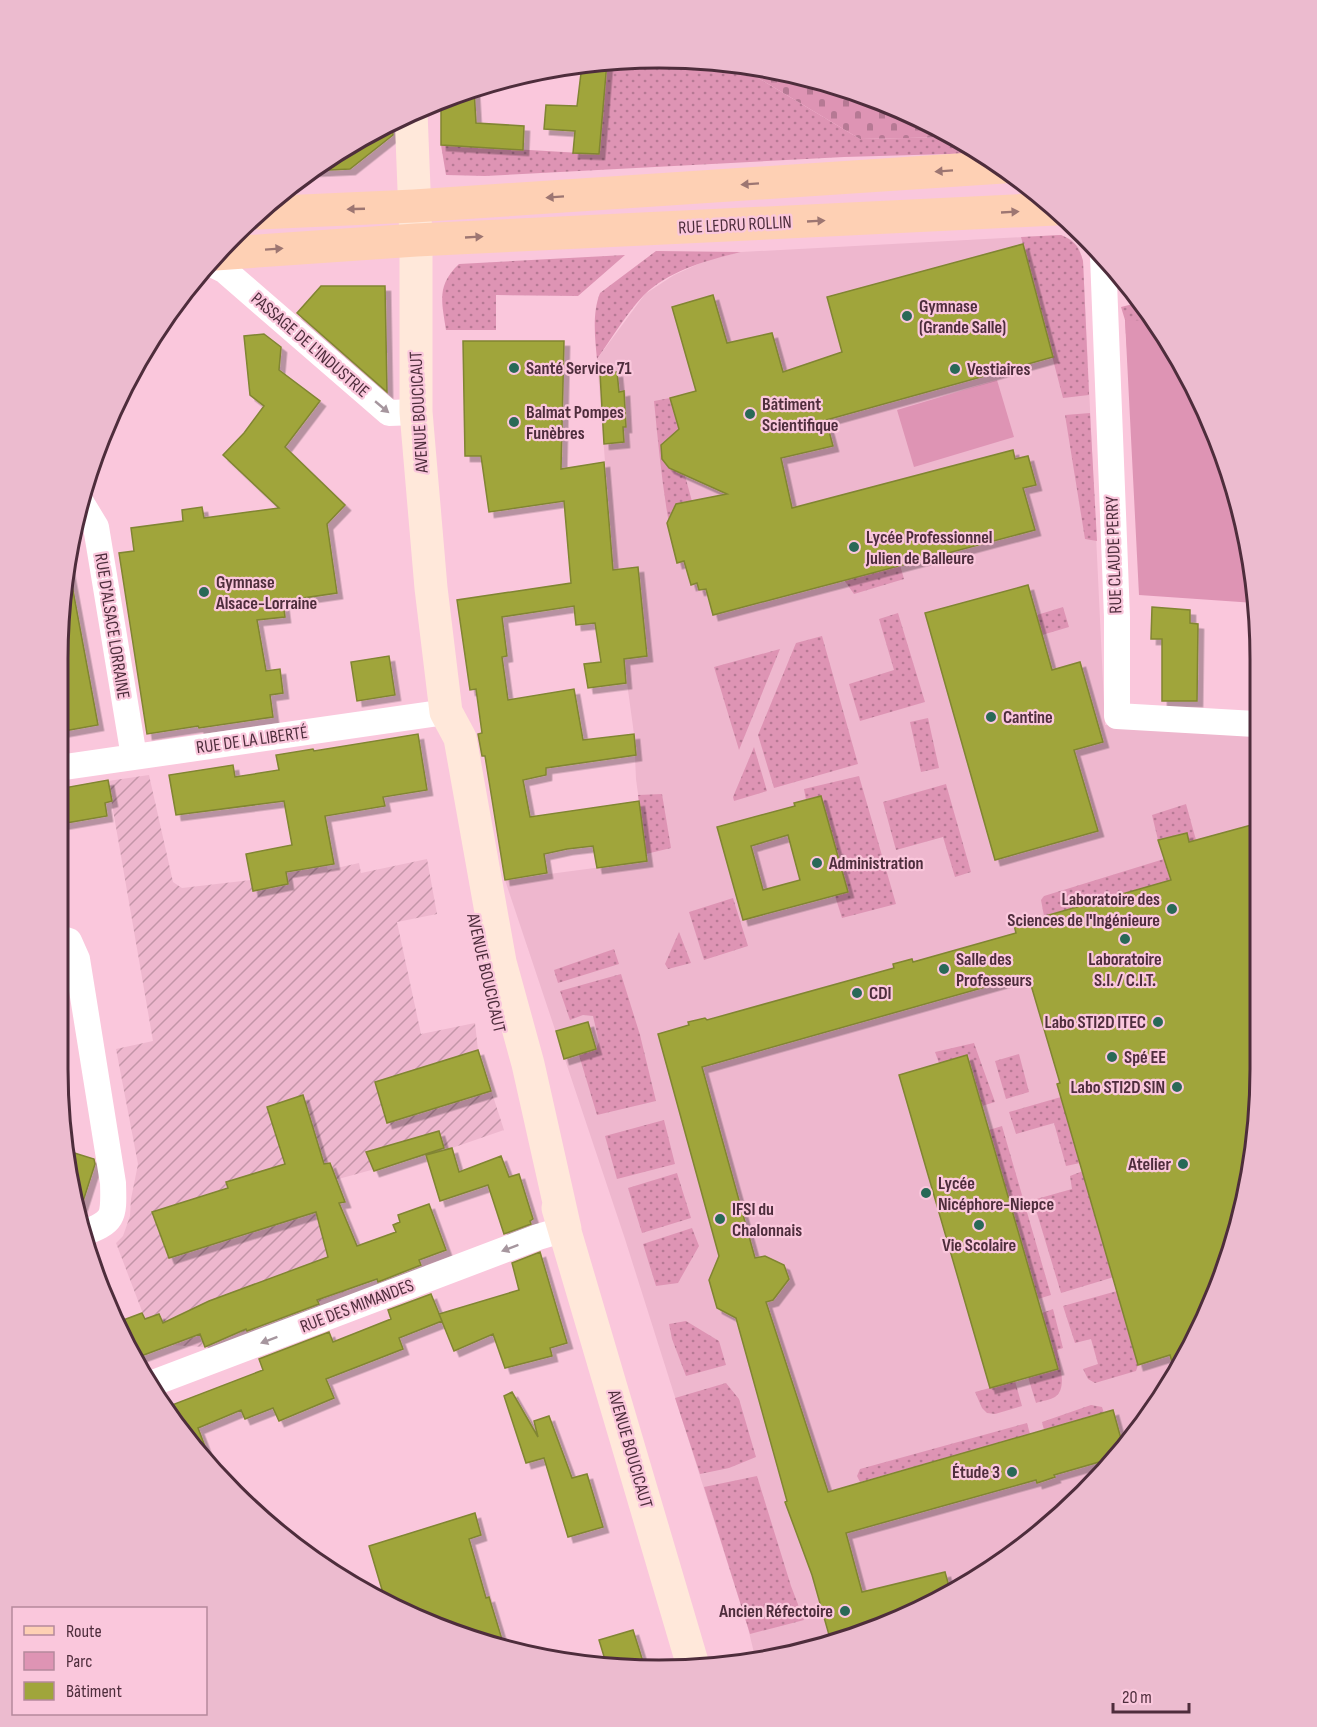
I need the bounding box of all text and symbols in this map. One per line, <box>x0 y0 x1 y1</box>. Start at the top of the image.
one-way arrow <box>935 166 954 175</box>
one-way arrow <box>740 179 759 188</box>
one-way arrow <box>546 192 565 201</box>
one-way arrow <box>346 204 365 213</box>
one-way arrow <box>1001 207 1020 216</box>
street label: RUE LEDRU ROLLIN <box>678 212 792 238</box>
one-way arrow <box>806 216 825 225</box>
one-way arrow <box>464 232 483 241</box>
one-way arrow <box>264 245 283 254</box>
street label: PASSAGE DE L'INDUSTRIE <box>247 288 373 402</box>
place label: Gymnase (Grande Salle) <box>919 296 1006 338</box>
marker: Gymnase (Grande Salle) <box>900 309 914 323</box>
street label: AVENUE BOUCICAUT <box>405 351 433 474</box>
place label: Santé Service 71 <box>526 358 632 379</box>
place label: Vestiaires <box>967 359 1030 380</box>
marker: Santé Service 71 <box>507 361 521 375</box>
marker: Vestiaires <box>948 362 962 376</box>
place label: Bâtiment Scientifique <box>762 394 839 436</box>
one-way arrow <box>374 400 390 413</box>
place label: Balmat Pompes Funèbres <box>526 402 624 444</box>
marker: Bâtiment Scientifique <box>743 407 757 421</box>
marker: Balmat Pompes Funèbres <box>507 415 521 429</box>
street label: RUE CLAUDE PERRY <box>1101 495 1127 614</box>
place label: Lycée Professionnel Julien de Balleure <box>865 527 993 569</box>
marker: Lycée Professionnel Julien de Balleure <box>847 540 861 554</box>
street label: RUE D'ALSACE LORRAINE <box>90 552 134 700</box>
place label: Gymnase Alsace-Lorraine <box>215 572 317 614</box>
marker: Gymnase Alsace-Lorraine <box>197 585 211 599</box>
place label: Cantine <box>1003 707 1053 728</box>
marker: Cantine <box>984 710 998 724</box>
street label: RUE DE LA LIBERTÉ <box>195 722 309 758</box>
place label: Administration <box>828 853 923 874</box>
marker: Administration <box>810 856 824 870</box>
place label: Laboratoire des Sciences de l'Ingénieure <box>1007 889 1160 931</box>
marker: Laboratoire des Sciences de l'Ingénieure <box>1165 902 1179 916</box>
street label: AVENUE BOUCICAUT <box>462 910 510 1035</box>
marker: Laboratoire S.I. / C.I.T. <box>1118 932 1132 946</box>
place label: Salle des Professeurs <box>956 949 1032 991</box>
place label: Laboratoire S.I. / C.I.T. <box>1088 949 1162 991</box>
marker: Salle des Professeurs <box>937 962 951 976</box>
place label: CDI <box>869 983 892 1004</box>
marker: CDI <box>850 986 864 1000</box>
place label: Labo STI2D ITEC <box>1044 1012 1146 1033</box>
marker: Labo STI2D ITEC <box>1151 1015 1165 1029</box>
place label: Spé EE <box>1124 1047 1166 1068</box>
marker: Spé EE <box>1105 1050 1119 1064</box>
place label: Labo STI2D SIN <box>1070 1077 1165 1098</box>
marker: Labo STI2D SIN <box>1170 1080 1184 1094</box>
place label: Atelier <box>1127 1154 1171 1175</box>
marker: Atelier <box>1176 1157 1190 1171</box>
place label: Lycée Nicéphore-Niepce <box>938 1173 1054 1215</box>
marker: Lycée Nicéphore-Niepce <box>919 1186 933 1200</box>
place label: IFSI du Chalonnais <box>732 1199 802 1241</box>
marker: IFSI du Chalonnais <box>713 1212 727 1226</box>
marker: Vie Scolaire <box>972 1218 986 1232</box>
place label: Vie Scolaire <box>942 1235 1016 1256</box>
one-way arrow <box>501 1243 519 1253</box>
street label: RUE DES MIMANDES <box>297 1275 417 1337</box>
one-way arrow <box>260 1335 278 1345</box>
street label: AVENUE BOUCICAUT <box>603 1387 657 1510</box>
place label: Étude 3 <box>952 1462 1000 1483</box>
marker: Étude 3 <box>1005 1465 1019 1479</box>
place label: Ancien Réfectoire <box>718 1601 833 1622</box>
marker: Ancien Réfectoire <box>838 1604 852 1618</box>
legend <box>12 1607 207 1715</box>
text: Route <box>66 1621 102 1642</box>
text: Parc <box>66 1651 92 1672</box>
scale bar <box>1113 1676 1190 1714</box>
text: Bâtiment <box>66 1681 122 1702</box>
text: 20 m <box>1122 1687 1152 1708</box>

